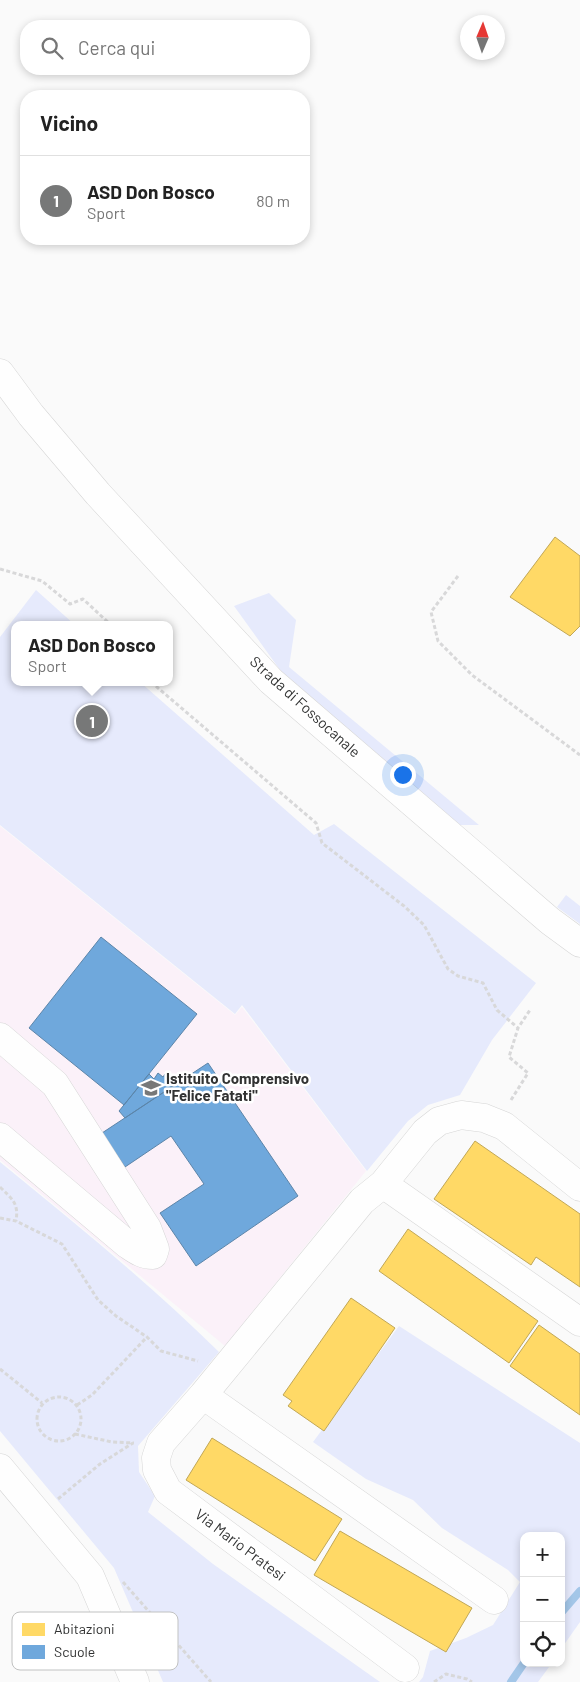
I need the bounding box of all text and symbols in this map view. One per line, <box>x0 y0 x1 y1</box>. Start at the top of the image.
north arrow <box>460 15 505 60</box>
search box <box>20 20 310 75</box>
icon: search <box>38 34 66 62</box>
text: Cerca qui <box>78 36 155 59</box>
text: Vicino <box>40 110 98 135</box>
text: ASD Don Bosco <box>87 180 215 203</box>
text: 1 <box>53 191 59 210</box>
text: 80 m <box>256 191 290 210</box>
text: Sport <box>87 203 126 222</box>
popup <box>11 621 173 686</box>
text: ASD Don Bosco <box>28 633 156 656</box>
street label: Strada di Fossocanale <box>247 652 365 761</box>
text: Sport <box>28 656 67 675</box>
pin: 1 <box>76 702 108 740</box>
your location <box>390 762 416 788</box>
place label: Istituito Comprensivo "Felice Fatati" <box>166 1069 309 1104</box>
school or university icon: Istituito Comprensivo "Felice Fatati" <box>140 1077 162 1099</box>
street label: Via Mario Pratesi <box>192 1504 289 1584</box>
map controls <box>520 1532 565 1667</box>
button: + <box>520 1532 565 1577</box>
button: − <box>520 1577 565 1622</box>
legend <box>12 1612 178 1670</box>
text: Abitazioni <box>54 1620 115 1637</box>
button: locate <box>520 1622 565 1667</box>
text: Scuole <box>54 1643 95 1660</box>

